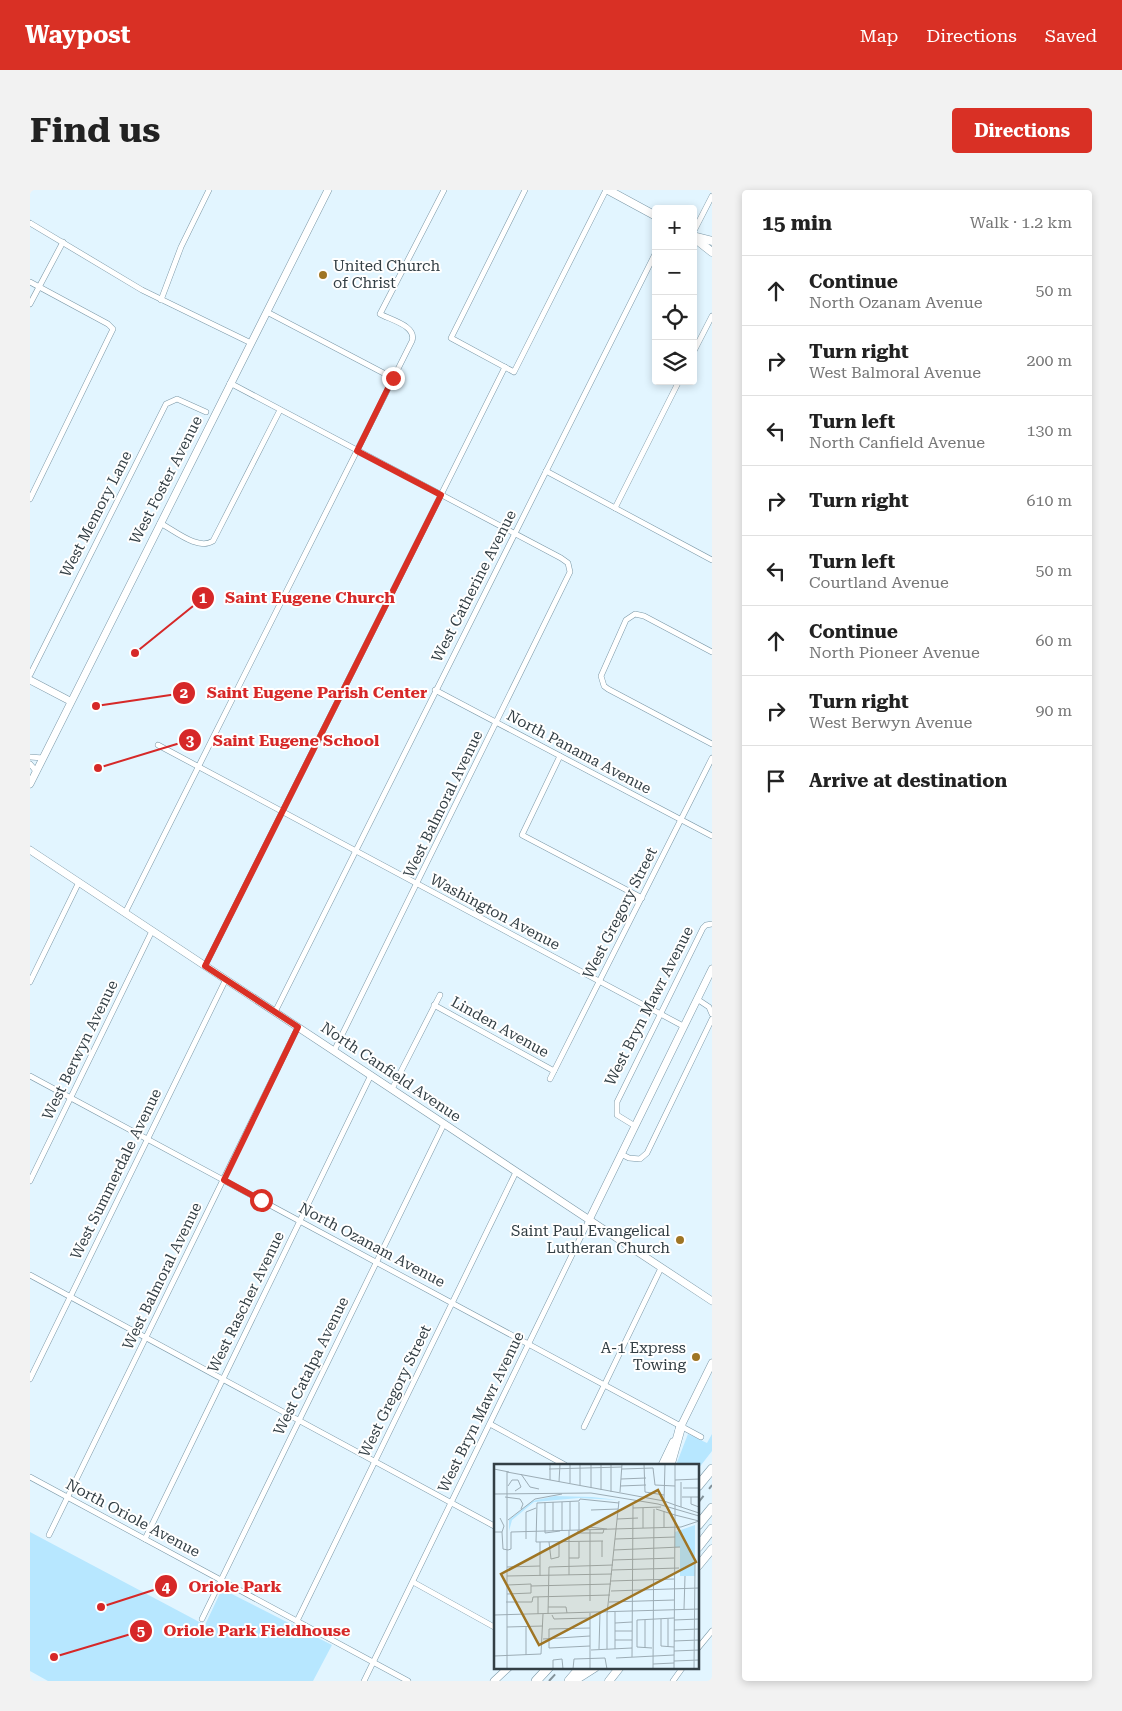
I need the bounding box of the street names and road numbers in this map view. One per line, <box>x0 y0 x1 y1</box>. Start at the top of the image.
street label: West Foster Avenue <box>126 413 206 547</box>
street label: West Memory Lane <box>56 448 136 580</box>
street label: West Catherine Avenue <box>428 507 520 665</box>
street label: North Panama Avenue <box>504 706 654 798</box>
street label: West Balmoral Avenue <box>400 728 486 880</box>
street label: West Gregory Street <box>579 844 661 982</box>
street label: Washington Avenue <box>427 870 563 954</box>
street label: West Bryn Mawr Avenue <box>601 923 697 1089</box>
street label: West Berwyn Avenue <box>38 977 122 1123</box>
street label: Linden Avenue <box>448 993 552 1061</box>
street label: North Canfield Avenue <box>318 1018 464 1126</box>
street label: West Summerdale Avenue <box>67 1086 165 1262</box>
street label: North Ozanam Avenue <box>296 1199 448 1291</box>
street label: West Balmoral Avenue <box>119 1200 205 1352</box>
street label: West Rascher Avenue <box>204 1228 288 1376</box>
street label: West Catalpa Avenue <box>270 1294 352 1438</box>
street label: West Gregory Street <box>355 1322 435 1460</box>
street label: West Bryn Mawr Avenue <box>434 1329 528 1495</box>
street label: North Oriole Avenue <box>63 1475 203 1561</box>

